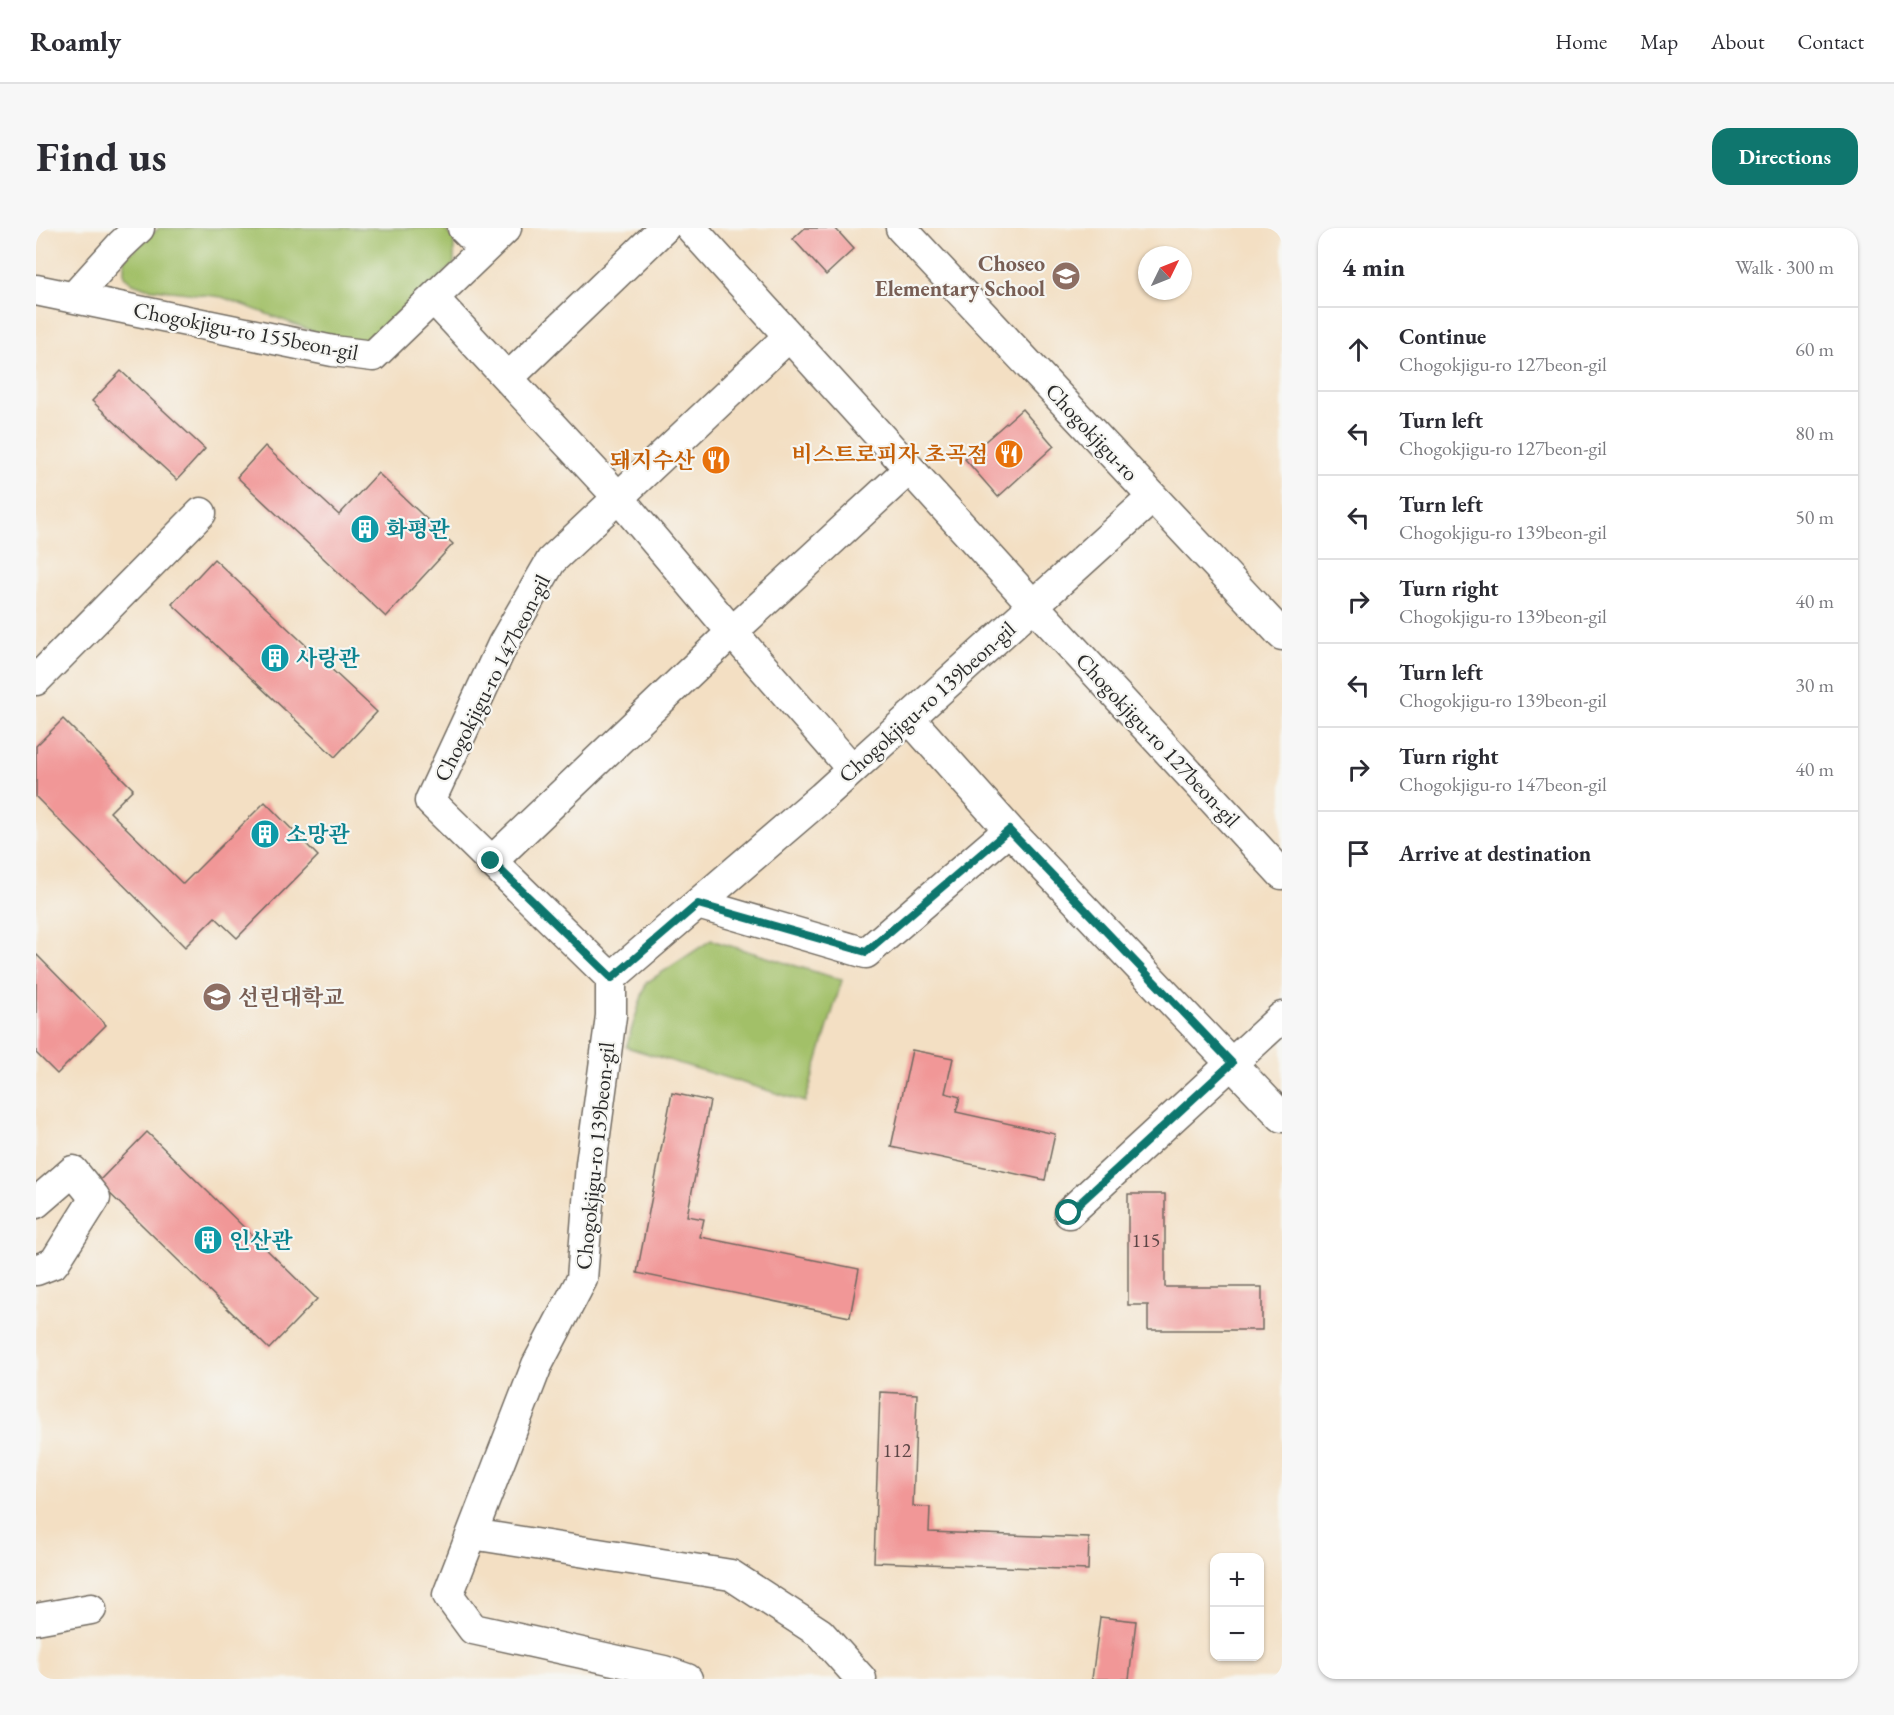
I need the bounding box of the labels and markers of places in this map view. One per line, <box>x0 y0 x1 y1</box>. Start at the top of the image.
place label: Choseo Elementary School <box>875 249 1045 303</box>
school or university icon: Choseo Elementary School <box>1050 260 1082 292</box>
restaurant icon: 비스트로피자 초곡점 <box>993 438 1025 470</box>
place label: 비스트로피자 초곡점 <box>792 440 988 469</box>
restaurant icon: 돼지수산 <box>700 444 732 476</box>
place label: 돼지수산 <box>610 446 696 475</box>
building icon: 화평관 <box>349 513 381 545</box>
place label: 화평관 <box>386 515 451 544</box>
building icon: 사랑관 <box>259 642 291 674</box>
place label: 사랑관 <box>296 644 361 673</box>
building icon: 소망관 <box>249 818 281 850</box>
place label: 소망관 <box>286 820 351 849</box>
school or university icon: 선린대학교 <box>201 981 233 1013</box>
place label: 선린대학교 <box>238 983 344 1012</box>
building icon: 인산관 <box>192 1224 224 1256</box>
place label: 인산관 <box>229 1226 294 1255</box>

